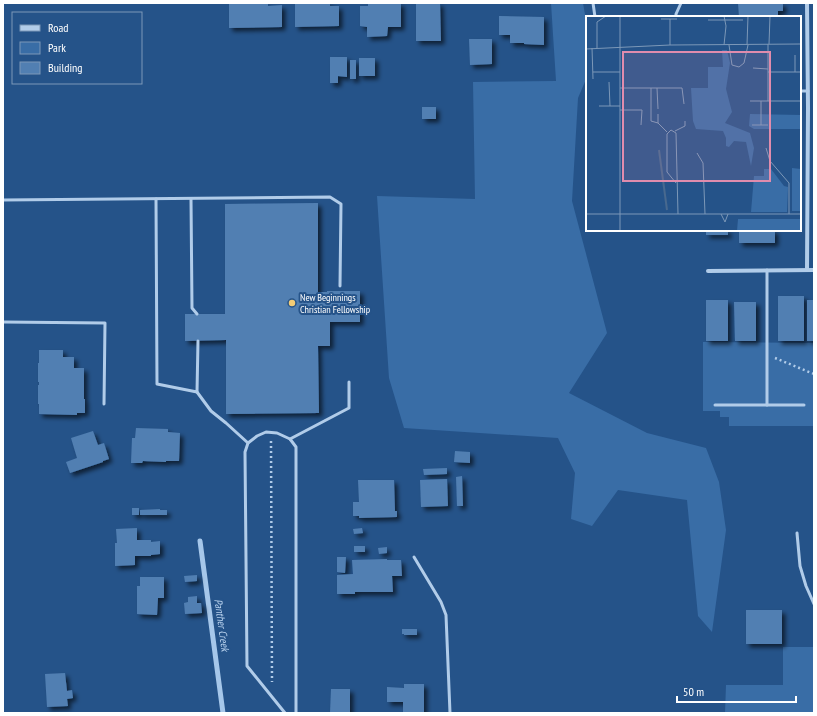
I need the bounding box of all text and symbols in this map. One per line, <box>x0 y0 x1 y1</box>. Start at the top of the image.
legend <box>12 12 142 84</box>
inset map <box>586 16 801 231</box>
text: Road <box>48 20 68 35</box>
text: Park <box>48 40 66 55</box>
text: Building <box>48 60 83 75</box>
place label: New Beginnings Christian Fellowship <box>300 291 370 316</box>
marker: New Beginnings Christian Fellowship <box>287 298 297 308</box>
water label: Panther Creek <box>211 598 233 654</box>
scale bar <box>677 678 796 704</box>
text: 50 m <box>683 684 704 699</box>

